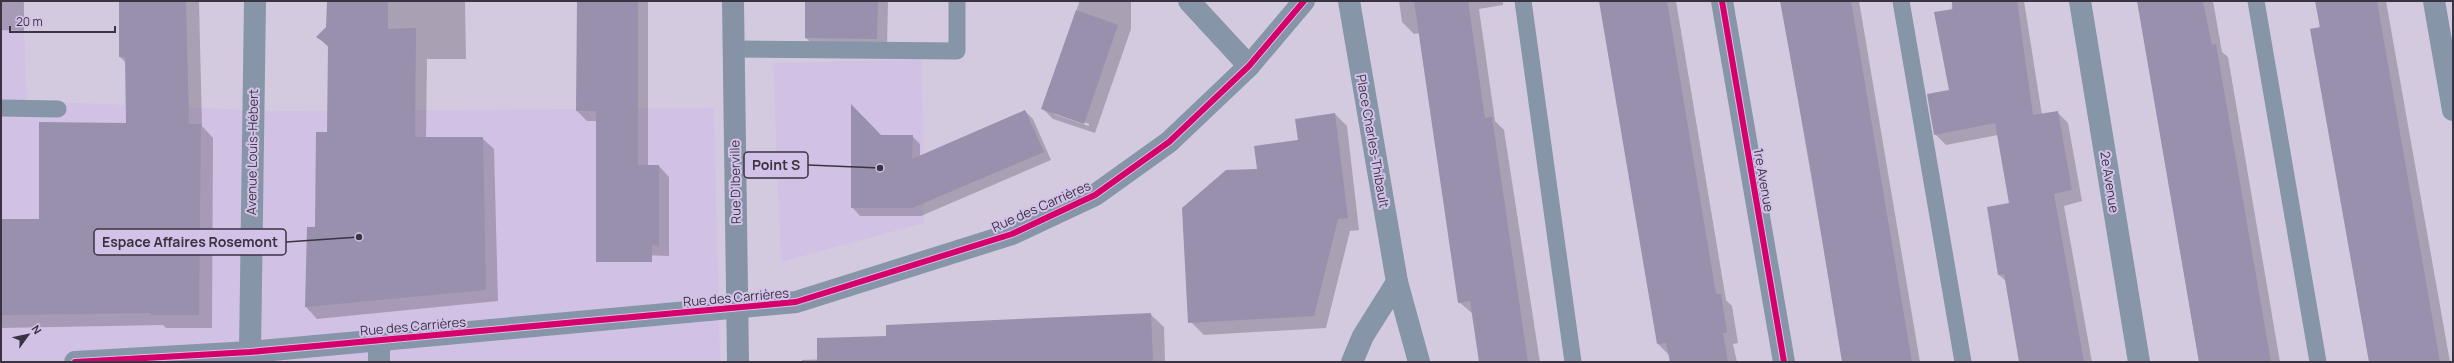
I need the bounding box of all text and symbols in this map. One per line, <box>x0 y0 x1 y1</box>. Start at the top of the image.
scale bar <box>10 8 115 34</box>
text: 20 m <box>16 13 43 30</box>
street label: Place Charles-Thibault <box>1352 73 1394 209</box>
street label: Avenue Louis-Hébert <box>242 89 262 215</box>
street label: Rue D'Iberville <box>725 139 745 224</box>
street label: 1re Avenue <box>1750 147 1779 214</box>
street label: 2e Avenue <box>2096 150 2124 214</box>
callout: Point S <box>744 152 808 178</box>
text: Point S <box>752 155 800 174</box>
street label: Rue des Carrières <box>989 176 1093 236</box>
callout: Espace Affaires Rosemont <box>94 229 286 255</box>
text: Espace Affaires Rosemont <box>102 232 278 251</box>
street label: Rue des Carrières <box>682 283 790 311</box>
street label: Rue des Carrières <box>359 312 467 340</box>
north arrow <box>8 315 48 355</box>
text: N <box>28 322 45 337</box>

